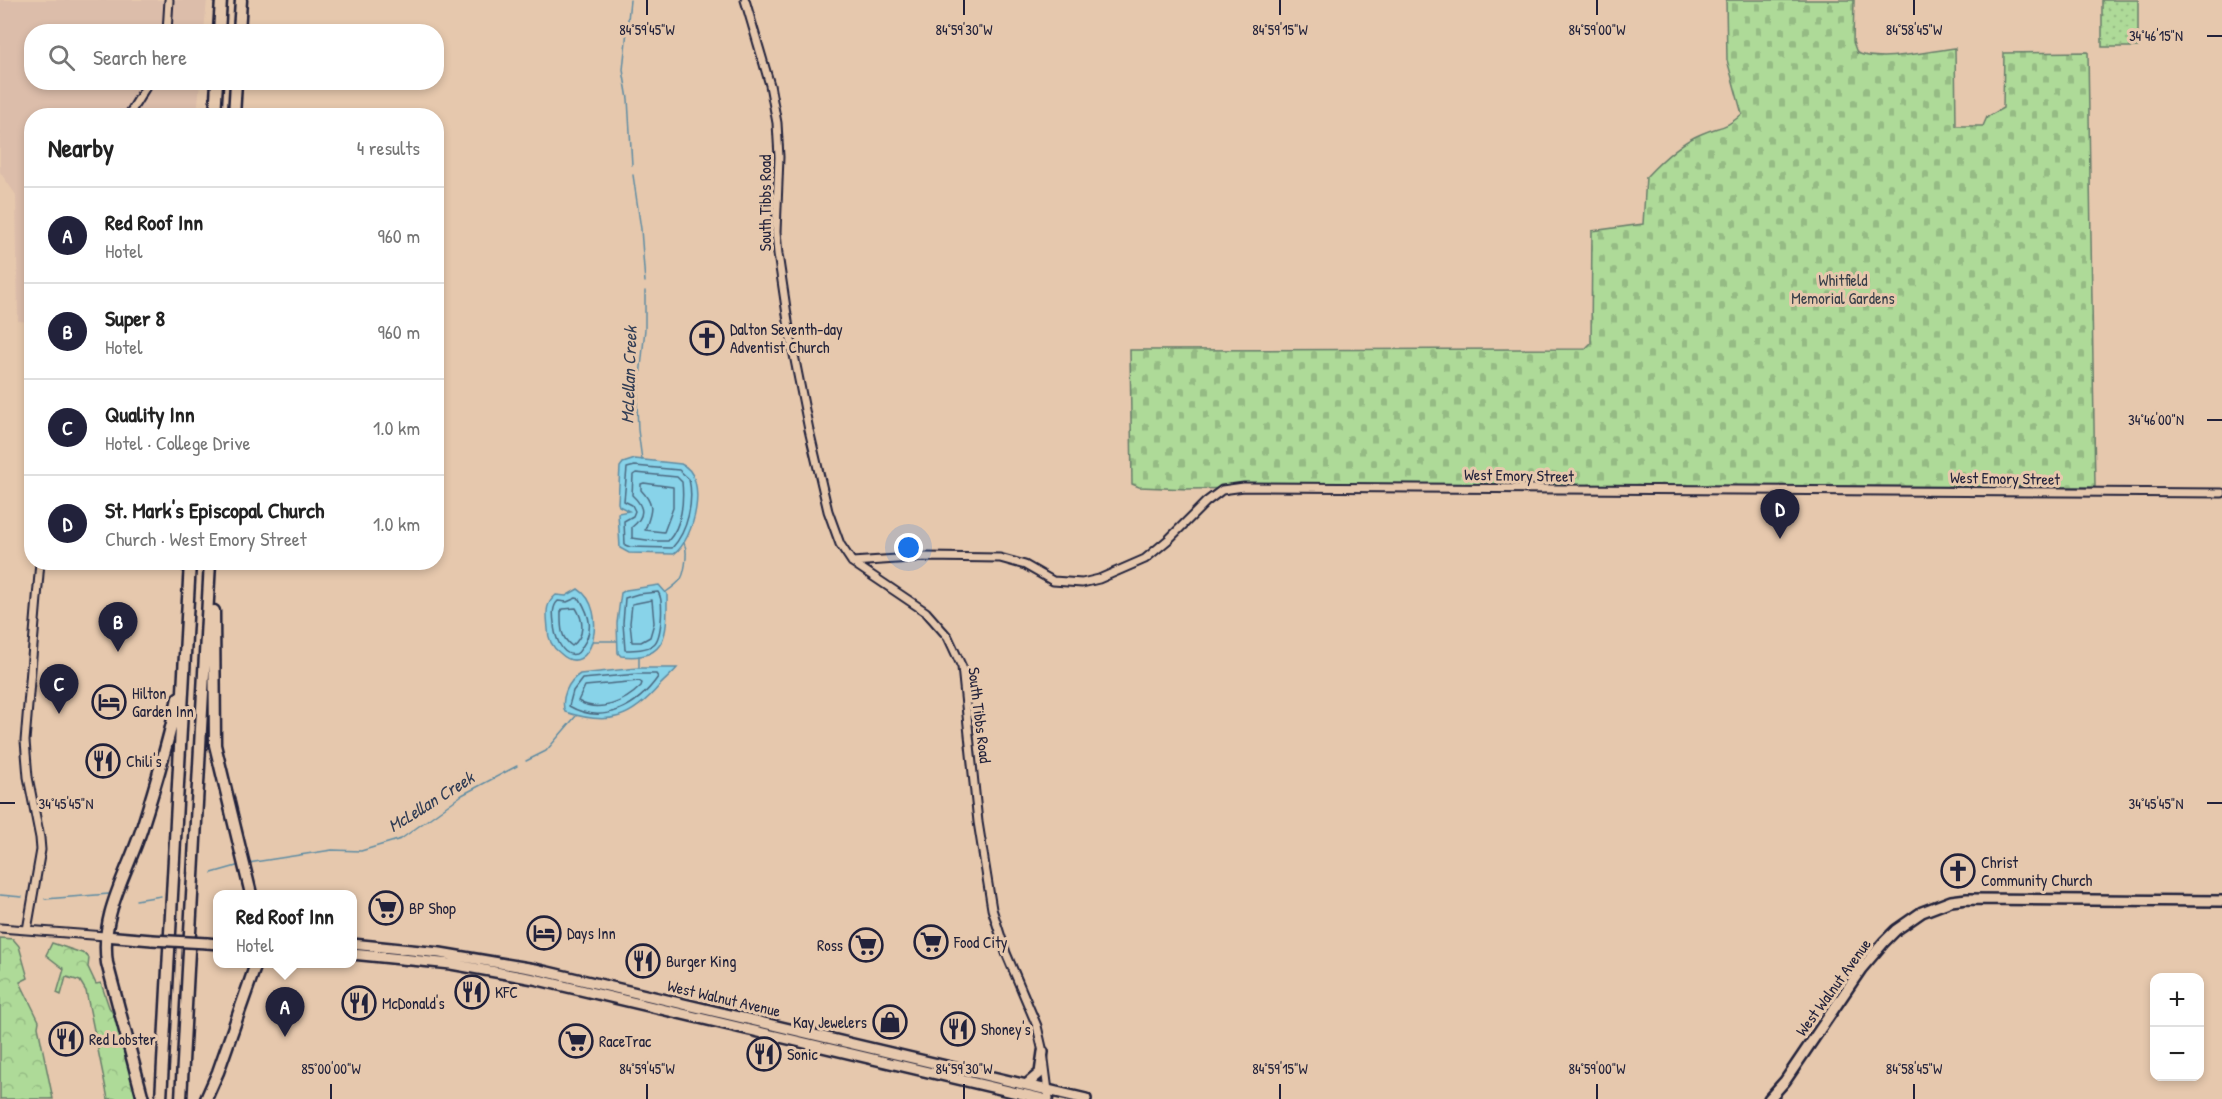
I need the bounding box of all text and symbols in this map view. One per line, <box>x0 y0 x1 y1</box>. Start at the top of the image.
text: 84°59'45"W <box>619 19 676 40</box>
text: 84°59'30"W <box>935 19 993 40</box>
text: 84°59'15"W <box>1252 19 1308 40</box>
text: 84°59'00"W <box>1568 19 1626 40</box>
text: 84°58'45"W <box>1886 19 1943 40</box>
search box <box>24 24 444 90</box>
text: 34°46'15"N <box>2129 25 2183 46</box>
icon: search <box>45 41 78 74</box>
text: Search here <box>93 42 187 72</box>
text: Nearby <box>48 130 114 165</box>
text: 4 results <box>357 134 420 161</box>
street label: South Tibbs Road <box>754 155 776 251</box>
text: Red Roof Inn <box>105 207 203 237</box>
text: A <box>63 222 72 249</box>
text: 960 m <box>378 222 420 249</box>
text: Hotel <box>105 237 143 264</box>
park label: Whitfield Memorial Gardens <box>1791 269 1895 309</box>
text: Super 8 <box>105 303 165 333</box>
text: B <box>62 318 73 345</box>
text: 960 m <box>378 318 420 345</box>
place label: Dalton Seventh-day Adventist Church <box>730 318 843 358</box>
church icon: Dalton Seventh-day Adventist Church <box>689 320 725 356</box>
water label: McLellan Creek <box>614 324 643 424</box>
text: Hotel <box>105 333 143 360</box>
text: Quality Inn <box>105 399 195 429</box>
text: 34°46'00"N <box>2128 409 2184 430</box>
text: C <box>62 414 73 441</box>
text: 1.0 km <box>373 414 420 441</box>
text: Hotel · College Drive <box>105 429 250 456</box>
street label: West Emory Street <box>1464 463 1575 487</box>
street label: West Emory Street <box>1950 466 2061 490</box>
pin: D <box>1760 490 1800 539</box>
text: St. Mark's Episcopal Church <box>105 495 324 525</box>
text: D <box>63 510 72 537</box>
text: 1.0 km <box>373 510 420 537</box>
text: Church · West Emory Street <box>105 525 307 552</box>
your location <box>894 533 923 562</box>
pin: B <box>98 602 138 652</box>
pin: C <box>40 664 78 714</box>
street label: South Tibbs Road <box>963 666 997 764</box>
place label: Hilton Garden Inn <box>132 682 194 722</box>
hotel icon: Hilton Garden Inn <box>91 684 127 720</box>
restaurant icon: Chili's <box>85 743 121 779</box>
place label: Chili's <box>126 750 162 772</box>
water label: McLellan Creek <box>383 764 480 838</box>
text: 34°45'45"N <box>39 793 93 814</box>
text: 34°45'45"N <box>2129 793 2183 814</box>
place label: Christ Community Church <box>1981 851 2092 891</box>
church icon: Christ Community Church <box>1940 853 1976 889</box>
popup <box>213 890 357 968</box>
supermarket icon: BP Shop <box>368 890 404 926</box>
place label: BP Shop <box>409 897 456 919</box>
text: Red Roof Inn <box>236 901 334 931</box>
hotel icon: Days Inn <box>526 915 562 951</box>
place label: Days Inn <box>567 922 616 944</box>
supermarket icon: Food City <box>913 924 949 960</box>
supermarket icon: Ross <box>848 927 884 963</box>
text: Hotel <box>236 931 274 958</box>
place label: Food City <box>953 931 1008 953</box>
street label: West Walnut Avenue <box>1790 933 1876 1040</box>
place label: Ross <box>817 934 843 956</box>
restaurant icon: Burger King <box>625 943 661 979</box>
place label: Burger King <box>666 950 736 972</box>
map controls <box>2150 973 2204 1081</box>
button: + <box>2150 973 2204 1027</box>
restaurant icon: KFC <box>454 974 490 1010</box>
street label: West Walnut Avenue <box>665 974 783 1022</box>
place label: KFC <box>495 981 518 1003</box>
restaurant icon: McDonald's <box>341 985 377 1021</box>
pin: A <box>266 988 304 1037</box>
place label: McDonald's <box>382 992 445 1014</box>
shop icon: Kay Jewelers <box>872 1004 908 1040</box>
place label: Kay Jewelers <box>793 1011 867 1033</box>
restaurant icon: Shoney's <box>940 1011 976 1047</box>
place label: Shoney's <box>981 1018 1031 1040</box>
restaurant icon: Red Lobster <box>48 1021 84 1057</box>
supermarket icon: RaceTrac <box>558 1023 594 1059</box>
button: − <box>2150 1027 2204 1081</box>
place label: Red Lobster <box>89 1028 156 1050</box>
place label: RaceTrac <box>599 1030 652 1052</box>
restaurant icon: Sonic <box>746 1036 782 1072</box>
place label: Sonic <box>787 1043 819 1065</box>
text: 85°00'00"W <box>301 1058 361 1079</box>
text: 84°59'45"W <box>619 1058 676 1079</box>
text: 84°59'30"W <box>935 1058 993 1079</box>
text: 84°59'15"W <box>1252 1058 1308 1079</box>
text: 84°59'00"W <box>1568 1058 1626 1079</box>
text: 84°58'45"W <box>1886 1058 1943 1079</box>

